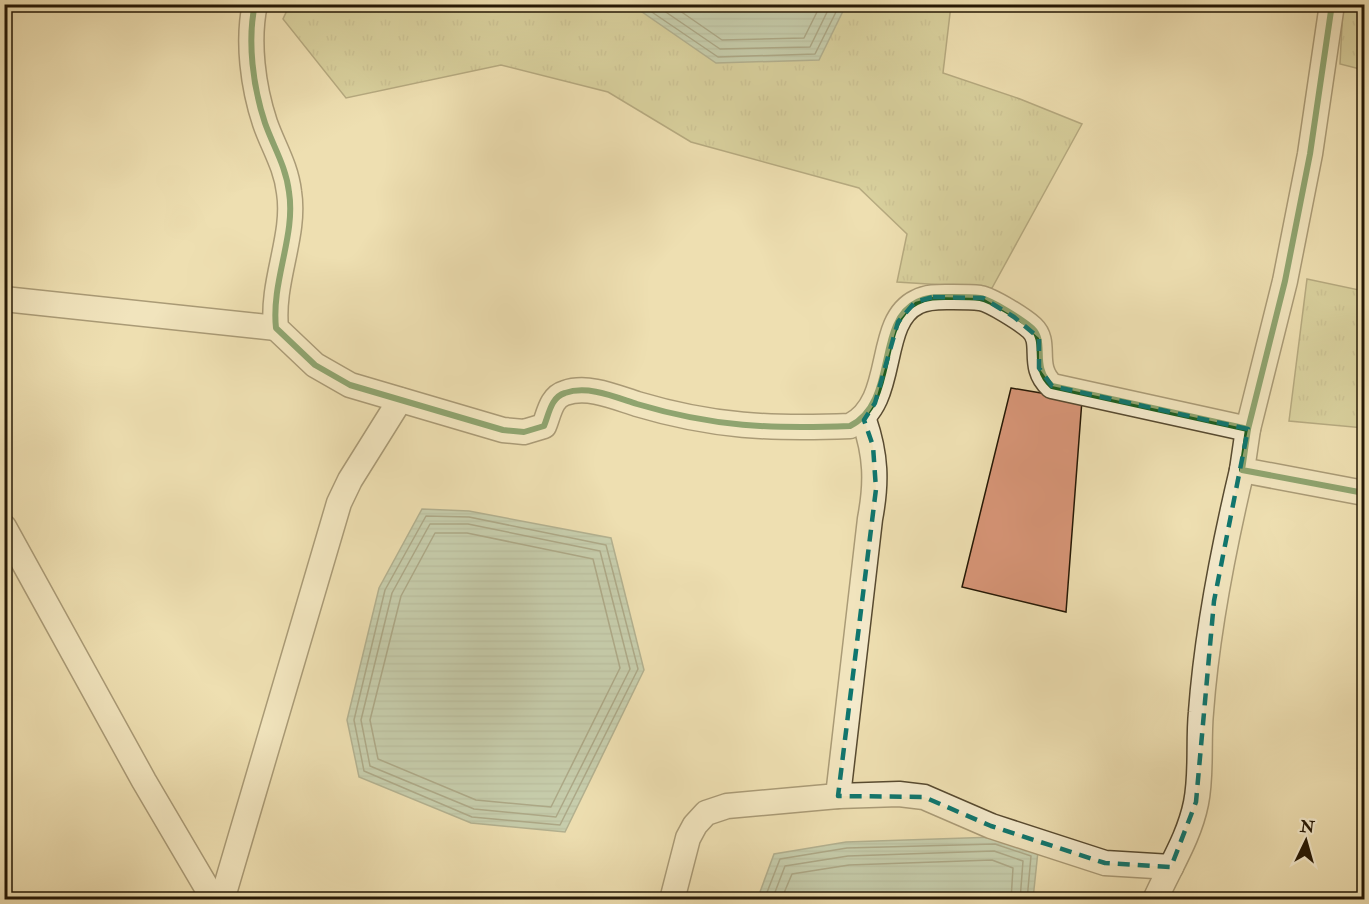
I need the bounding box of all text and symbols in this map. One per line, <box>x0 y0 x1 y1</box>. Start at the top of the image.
north arrow <box>1276 811 1336 871</box>
text: N <box>1298 816 1316 838</box>

